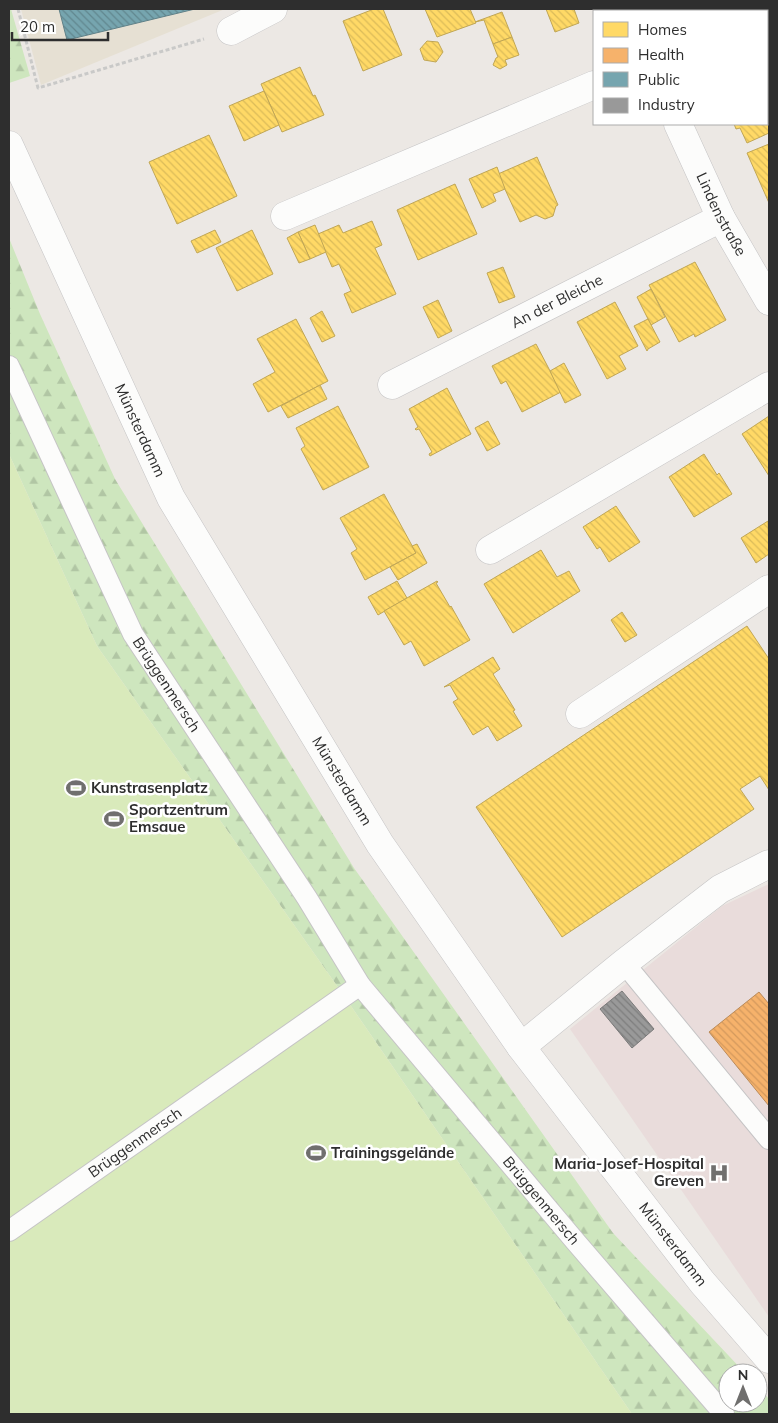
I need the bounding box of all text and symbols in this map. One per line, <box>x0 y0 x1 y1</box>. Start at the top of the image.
scale bar <box>12 10 109 42</box>
legend <box>593 10 768 125</box>
text: 20 m <box>20 17 55 36</box>
text: Homes <box>638 20 687 39</box>
text: Health <box>638 45 684 64</box>
text: Public <box>638 70 680 89</box>
text: Industry <box>638 95 695 114</box>
street label: Lindenstraße <box>692 169 751 259</box>
street label: An der Bleiche <box>508 270 606 332</box>
street label: Münsterdamm <box>111 380 170 480</box>
street label: Brüggenmersch <box>129 633 205 735</box>
street label: Münsterdamm <box>308 733 377 829</box>
sports icon: Kunstrasenplatz <box>65 777 87 799</box>
place label: Kunstrasenplatz <box>91 778 208 797</box>
place label: Sportzentrum Emsaue <box>129 800 228 836</box>
sports icon: Sportzentrum Emsaue <box>103 808 125 830</box>
street label: Brüggenmersch <box>84 1103 185 1181</box>
sports icon: Trainingsgelände <box>305 1142 327 1164</box>
place label: Trainingsgelände <box>331 1143 454 1162</box>
street label: Brüggenmersch <box>499 1152 584 1248</box>
place label: Maria-Josef-Hospital Greven <box>554 1154 704 1190</box>
hospital icon: Maria-Josef-Hospital Greven <box>708 1162 730 1184</box>
street label: Münsterdamm <box>635 1198 712 1290</box>
north arrow <box>718 1363 768 1413</box>
text: N <box>738 1366 748 1384</box>

